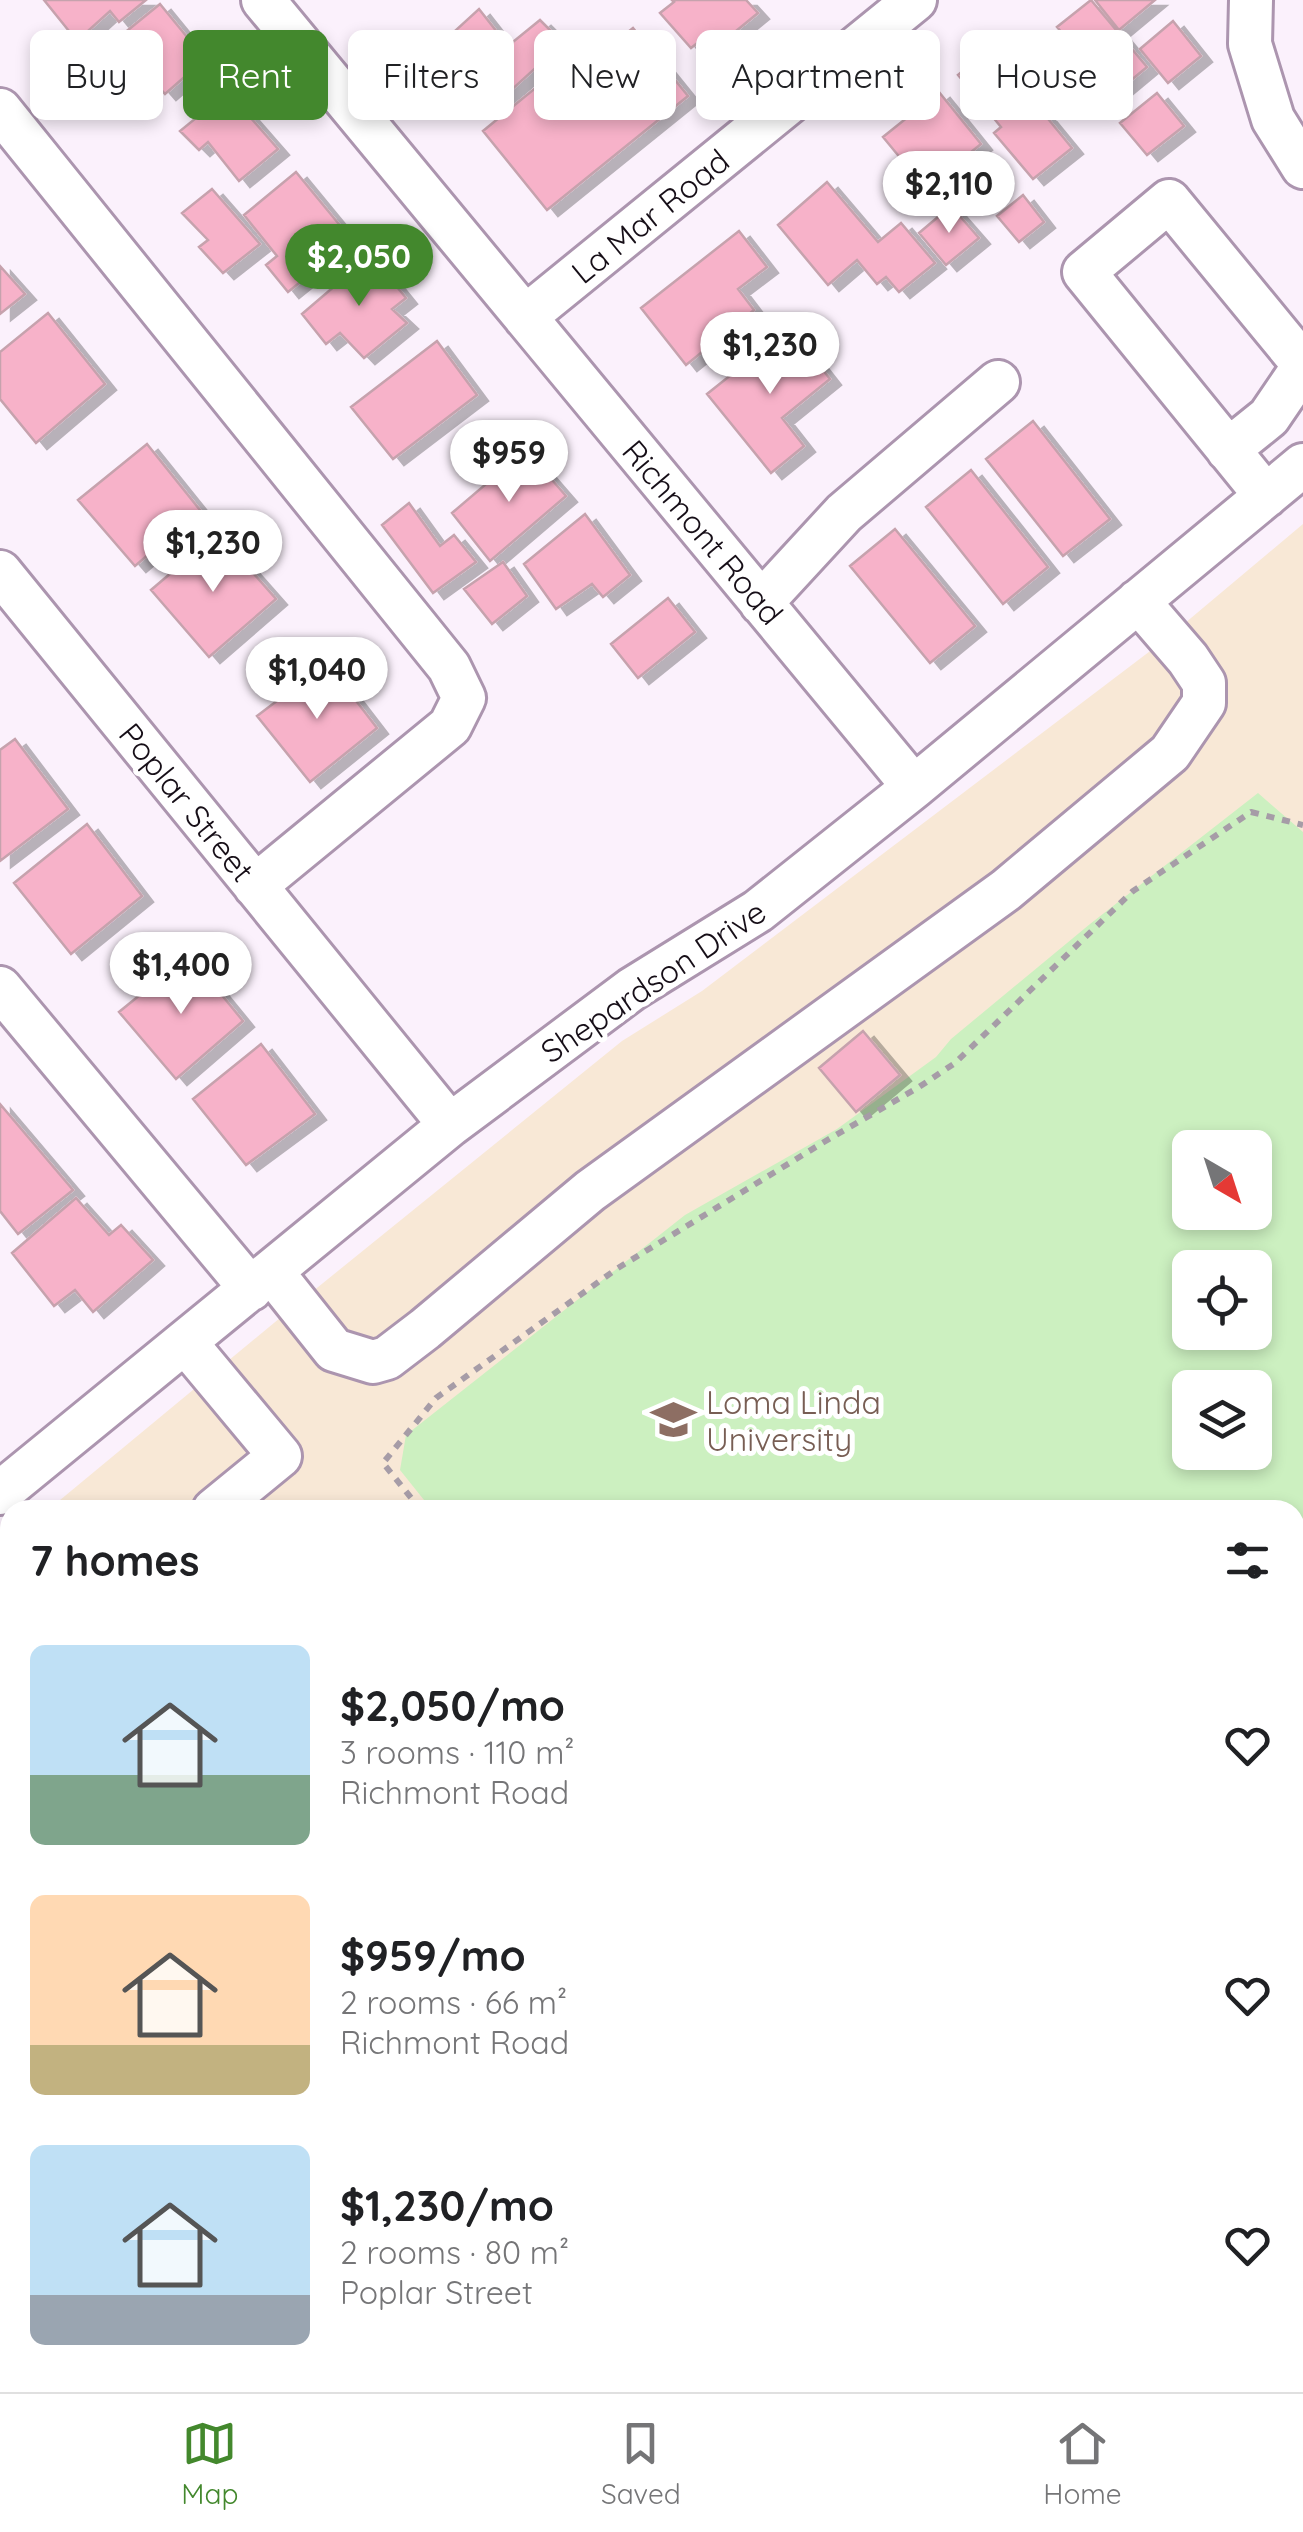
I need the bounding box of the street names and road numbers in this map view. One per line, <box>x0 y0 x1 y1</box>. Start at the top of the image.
street label: La Mar Road <box>563 140 737 292</box>
street label: Richmont Road <box>614 431 792 633</box>
street label: Poplar Street <box>111 715 263 889</box>
street label: Shepardson Drive <box>533 891 773 1071</box>

